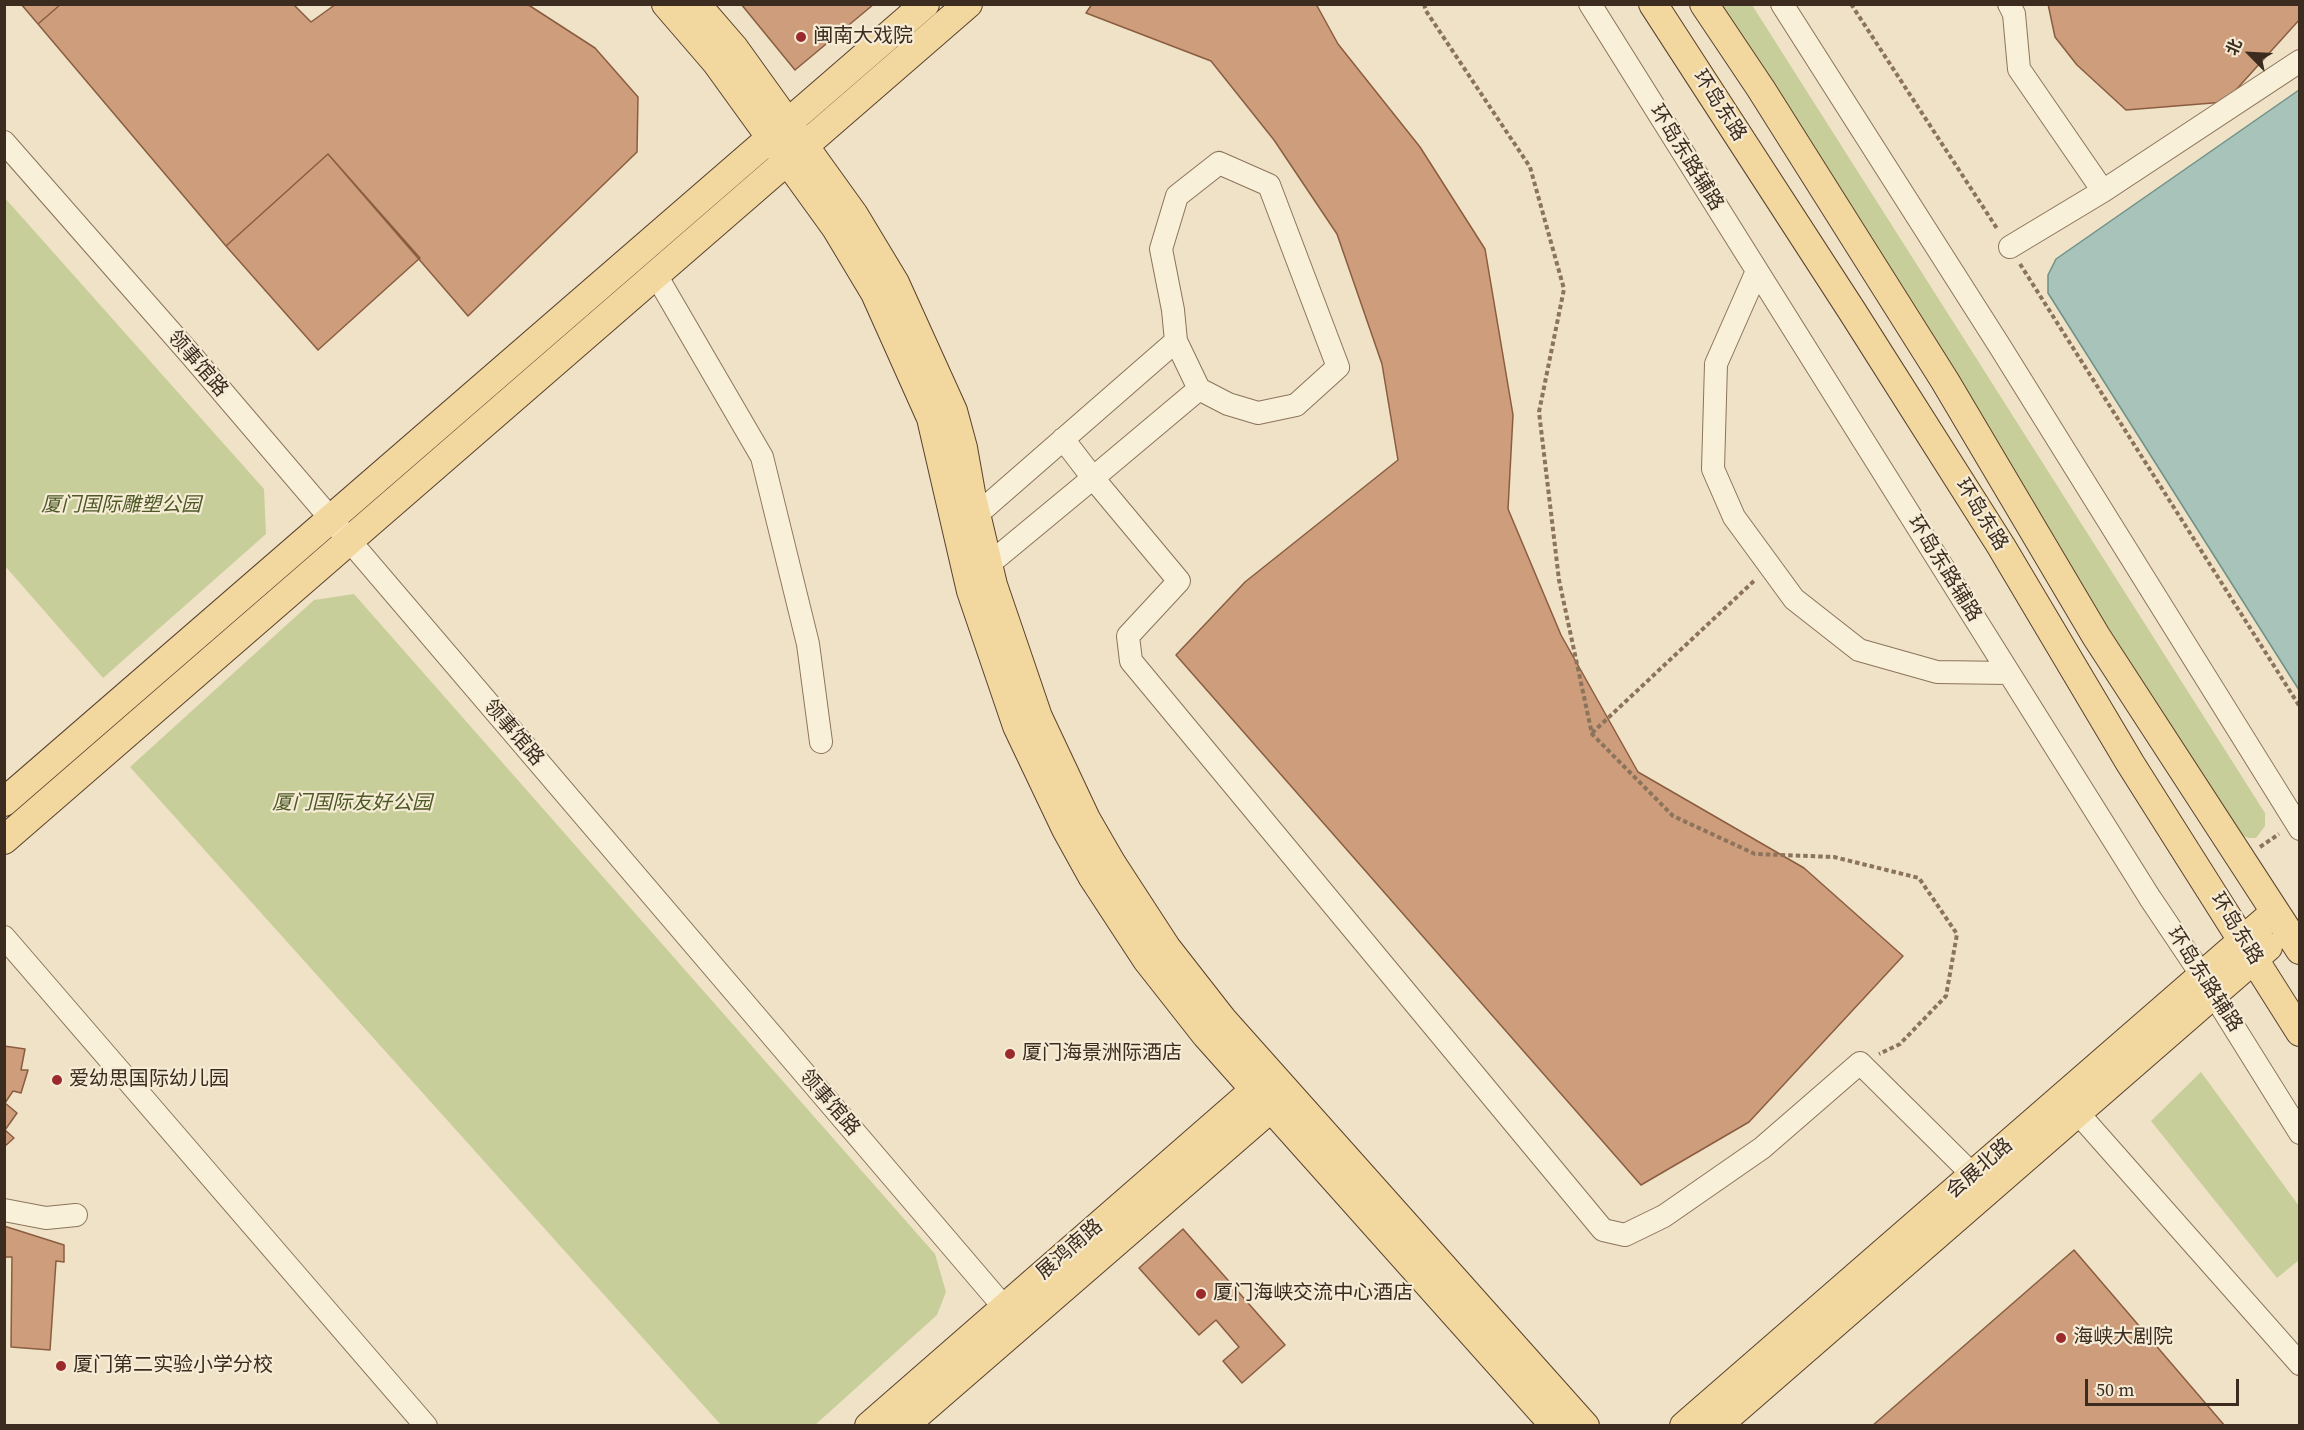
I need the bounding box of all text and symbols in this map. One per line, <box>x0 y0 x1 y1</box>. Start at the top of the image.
north arrow <box>2220 24 2280 84</box>
place label: 闽南大戏院 <box>813 25 913 49</box>
marker: 闽南大戏院 <box>794 30 808 44</box>
text: 北 <box>2220 35 2247 58</box>
street label: 环岛东路 <box>1687 66 1751 146</box>
street label: 环岛东路辅路 <box>1644 101 1728 215</box>
street label: 领事馆路 <box>162 326 232 402</box>
street label: 环岛东路 <box>1950 475 2012 555</box>
park label: 厦门国际雕塑公园 <box>41 494 201 518</box>
street label: 环岛东路辅路 <box>1902 512 1986 626</box>
street label: 领事馆路 <box>478 695 548 771</box>
park label: 厦门国际友好公园 <box>272 792 432 816</box>
street label: 环岛东路 <box>2205 889 2267 969</box>
street label: 环岛东路辅路 <box>2161 923 2247 1037</box>
place label: 厦门海景洲际酒店 <box>1022 1042 1182 1066</box>
marker: 厦门海景洲际酒店 <box>1003 1047 1017 1061</box>
street label: 领事馆路 <box>794 1065 864 1141</box>
place label: 爱幼思国际幼儿园 <box>69 1068 229 1092</box>
marker: 爱幼思国际幼儿园 <box>50 1073 64 1087</box>
street label: 会展北路 <box>1942 1134 2018 1204</box>
street label: 展鸿南路 <box>1032 1215 1108 1285</box>
place label: 厦门海峡交流中心酒店 <box>1213 1282 1413 1306</box>
marker: 厦门海峡交流中心酒店 <box>1194 1287 1208 1301</box>
place label: 海峡大剧院 <box>2073 1326 2173 1350</box>
marker: 海峡大剧院 <box>2054 1331 2068 1345</box>
place label: 厦门第二实验小学分校 <box>73 1354 273 1378</box>
marker: 厦门第二实验小学分校 <box>54 1359 68 1373</box>
scale bar <box>2088 1367 2242 1405</box>
text: 50 m <box>2096 1377 2134 1402</box>

